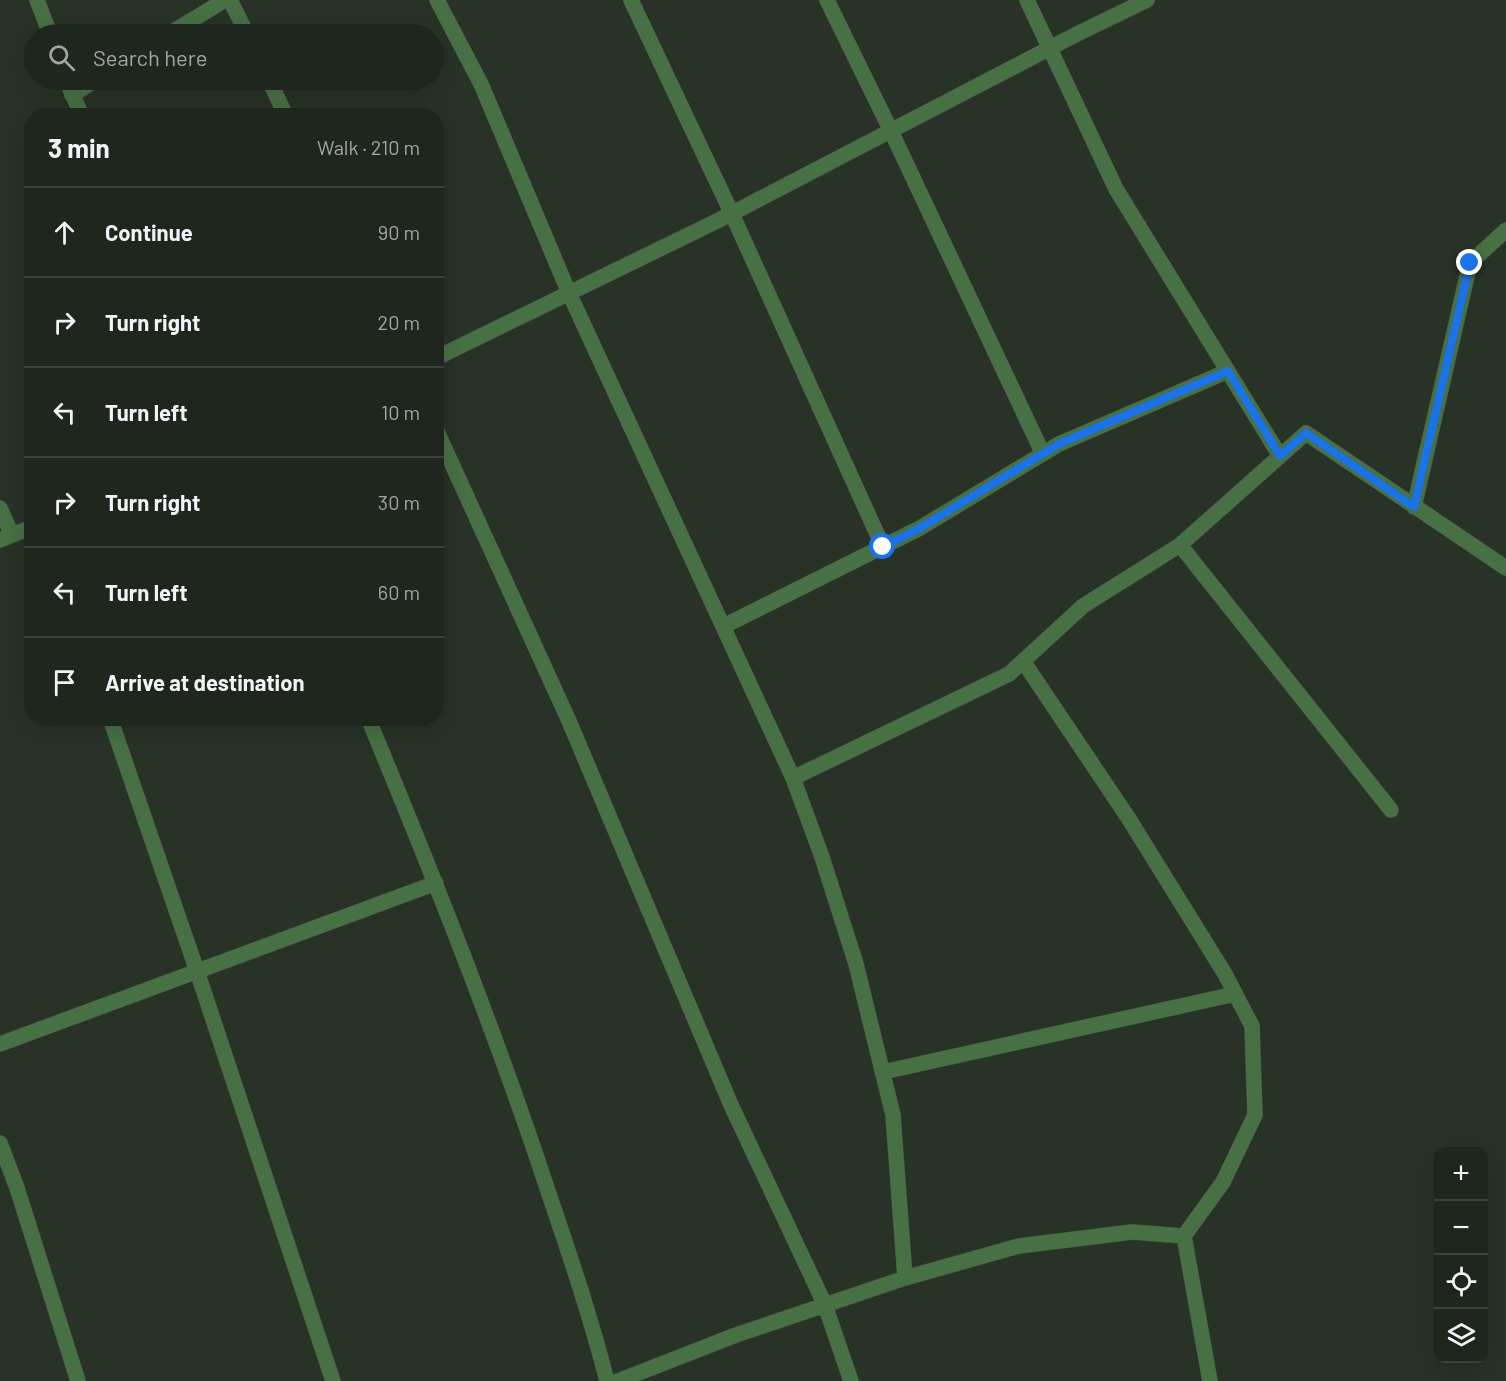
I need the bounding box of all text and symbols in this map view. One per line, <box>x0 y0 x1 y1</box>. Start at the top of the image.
search box <box>24 24 444 90</box>
icon: search <box>45 41 78 74</box>
text: Search here <box>93 44 207 70</box>
text: 3 min <box>48 132 110 163</box>
text: Walk · 210 m <box>317 135 420 159</box>
icon: ahead <box>48 216 81 249</box>
text: Continue <box>105 219 193 245</box>
text: 90 m <box>378 220 420 244</box>
route end <box>1456 249 1482 275</box>
icon: right <box>48 306 81 339</box>
text: Turn right <box>105 309 200 335</box>
text: 20 m <box>377 310 420 334</box>
icon: left <box>48 396 81 429</box>
text: Turn left <box>105 399 188 425</box>
text: 10 m <box>381 400 420 424</box>
icon: right <box>48 486 81 519</box>
text: Turn right <box>105 489 200 515</box>
text: 30 m <box>378 490 420 514</box>
route start <box>869 533 895 559</box>
icon: left <box>48 576 81 609</box>
text: Turn left <box>105 579 188 605</box>
text: 60 m <box>378 580 420 604</box>
icon: arrive <box>48 666 81 699</box>
text: Arrive at destination <box>105 669 304 695</box>
map controls <box>1434 1147 1488 1363</box>
button: + <box>1434 1147 1488 1201</box>
button: − <box>1434 1201 1488 1255</box>
button: locate <box>1434 1255 1488 1309</box>
button: layers <box>1434 1309 1488 1363</box>

